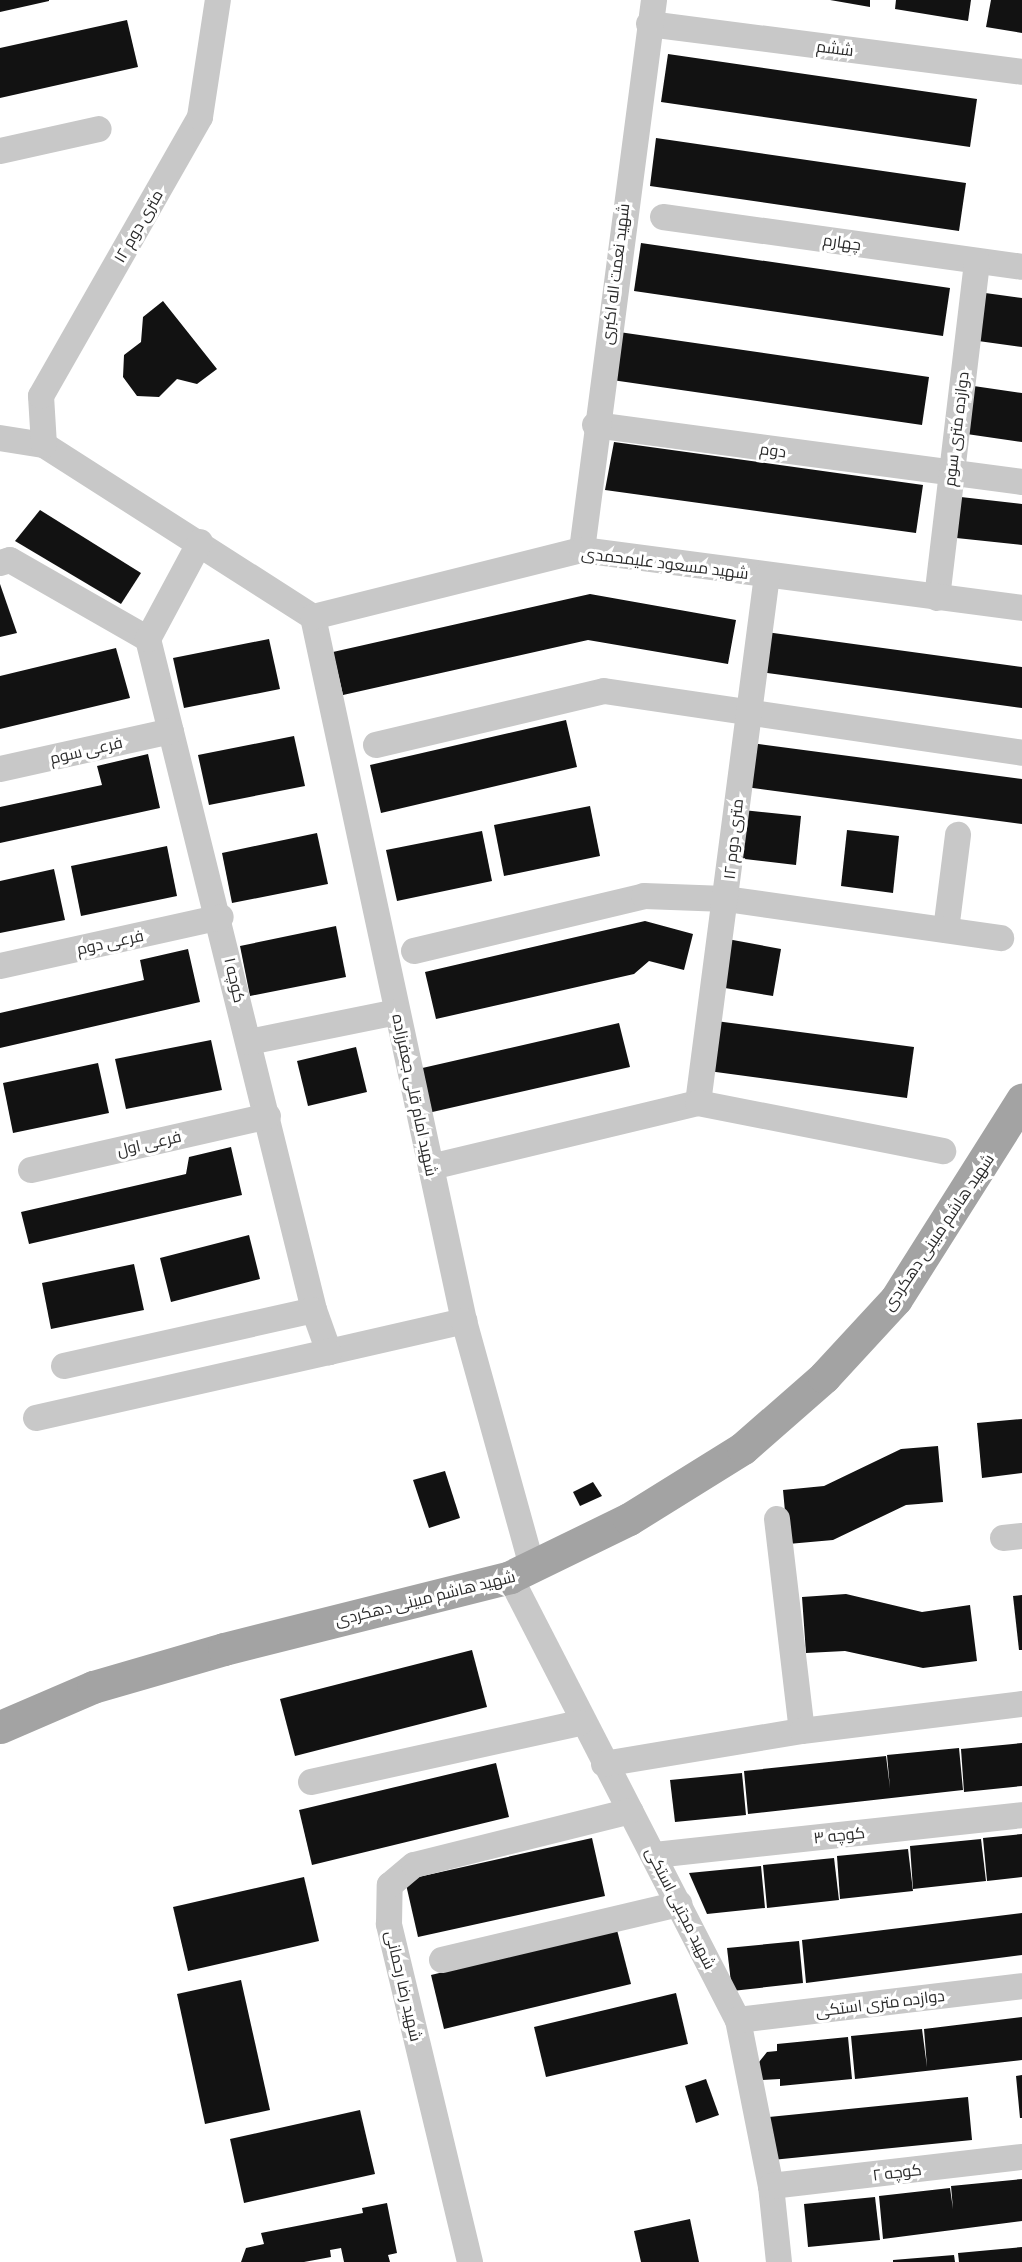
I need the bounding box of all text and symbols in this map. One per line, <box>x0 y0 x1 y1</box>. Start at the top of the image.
street label: ششم <box>815 36 855 60</box>
street label: ۱۲ متری دوم <box>109 186 167 266</box>
street label: شهید نعمت اله اکبری <box>597 202 633 346</box>
street label: چهارم <box>822 230 862 254</box>
street label: دوازده متری سوم <box>939 370 973 488</box>
street label: دوم <box>759 439 787 461</box>
street label: شهید مسعود علیمحمدی <box>580 543 750 583</box>
street label: فرعی سوم <box>48 732 124 768</box>
street label: ۱۲ متری دوم <box>719 798 747 880</box>
street label: فرعی دوم <box>75 926 145 958</box>
street label: کوچه ۱ <box>220 956 250 1004</box>
street label: شهید امام قلی جعفرزاده <box>388 1012 442 1178</box>
street label: فرعی اول <box>115 1126 183 1160</box>
street label: شهید هاشم مبینی دهکردی <box>878 1150 998 1314</box>
street label: شهید هاشم مبینی دهکردی <box>333 1566 517 1630</box>
street label: کوچه ۳ <box>812 1823 866 1847</box>
street label: شهید مجتبی استکی <box>642 1844 720 1972</box>
street label: شهید رضا رحمانی <box>382 1929 426 2043</box>
street label: دوازده متری استکی <box>814 1986 946 2020</box>
street label: کوچه ۲ <box>871 2159 923 2185</box>

